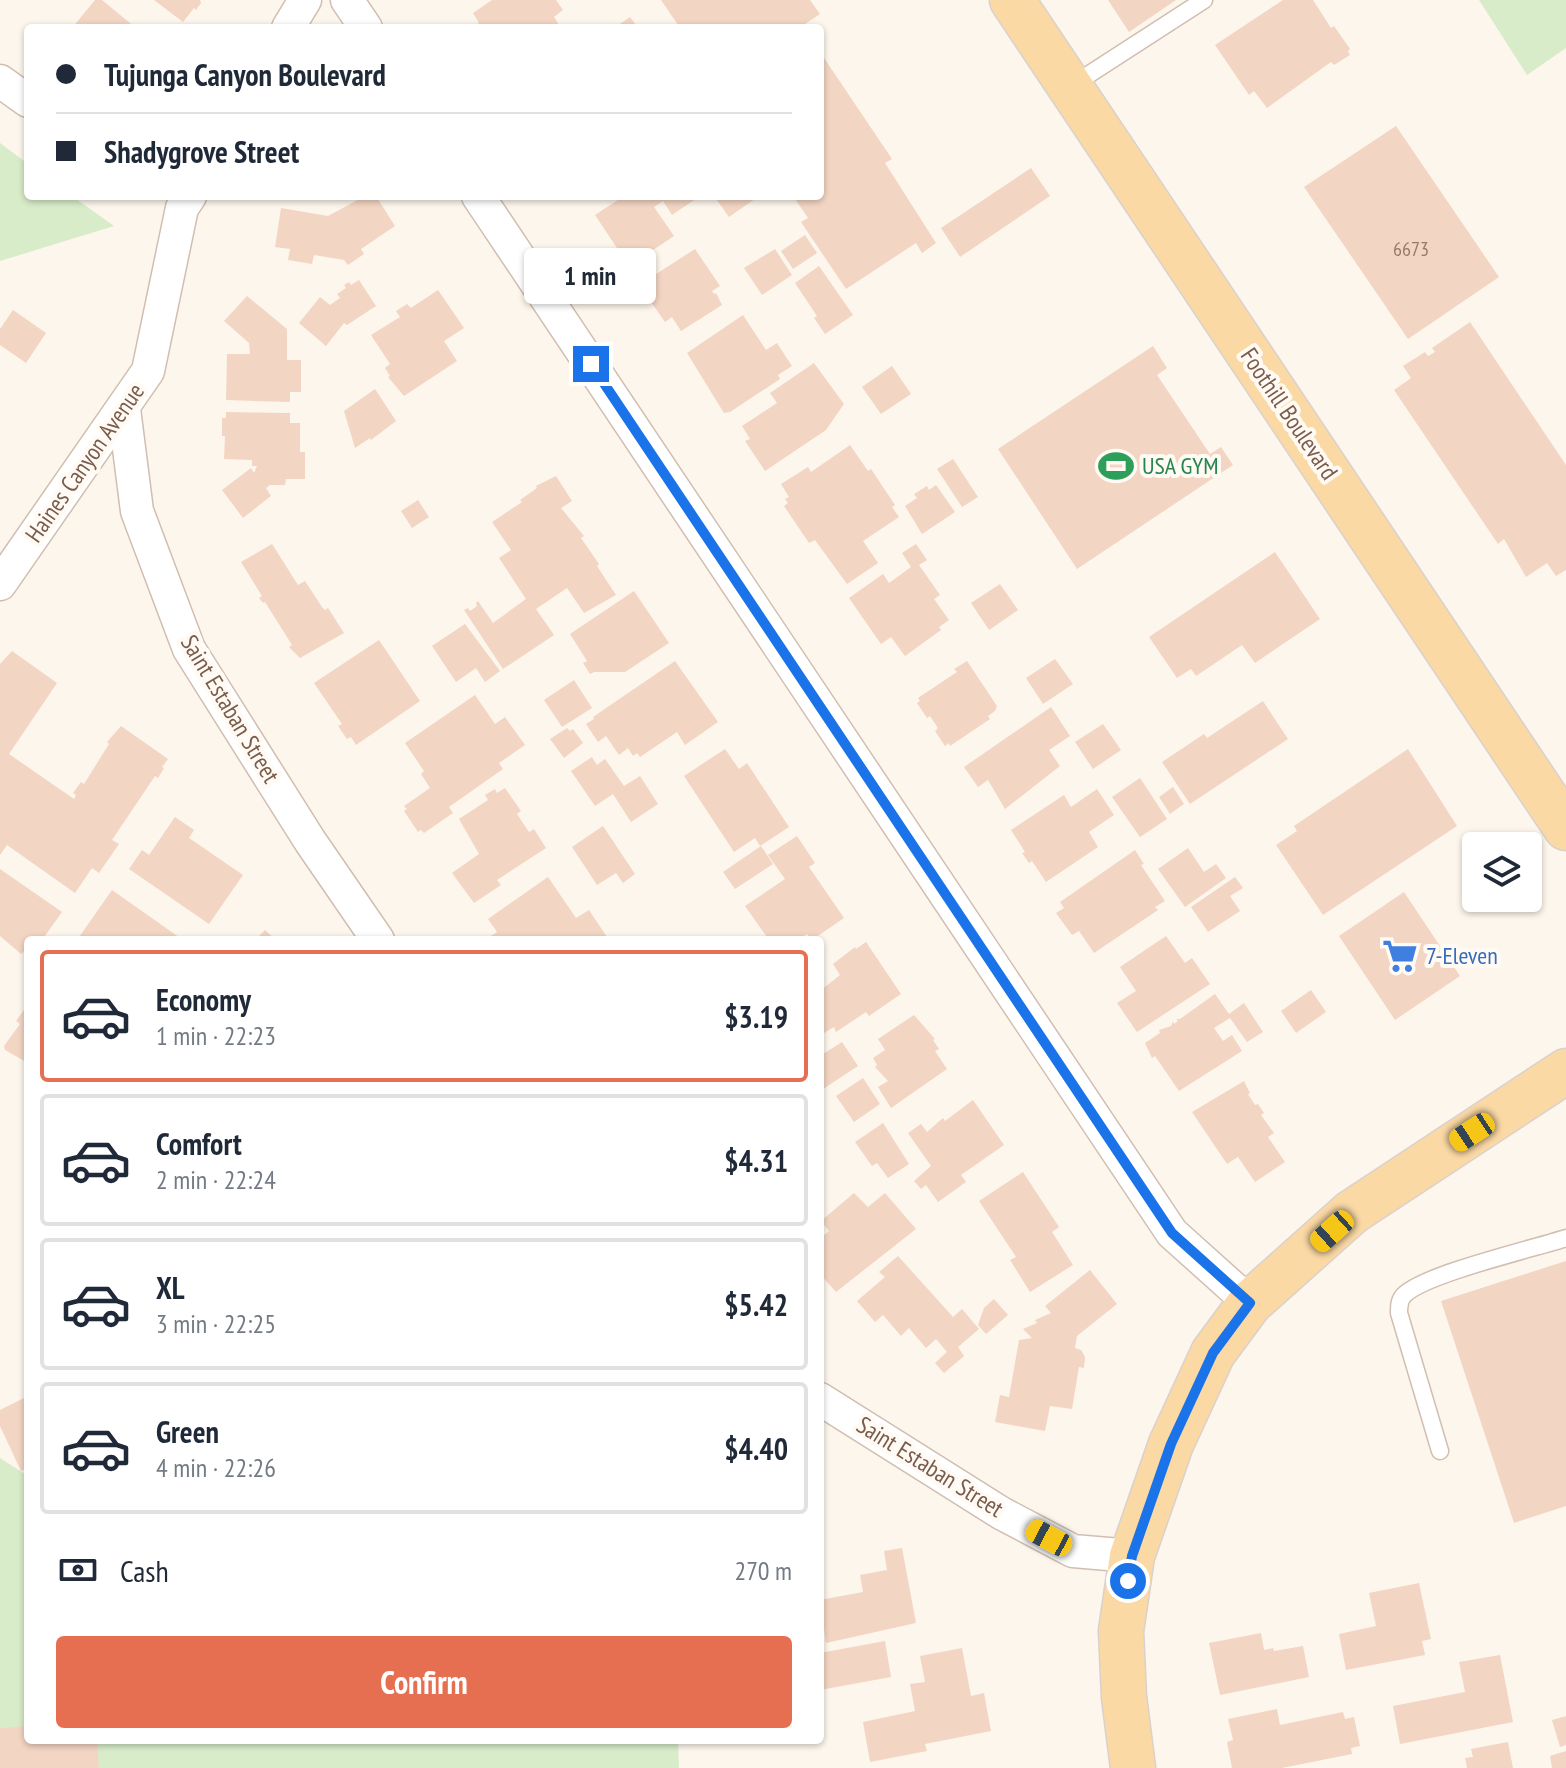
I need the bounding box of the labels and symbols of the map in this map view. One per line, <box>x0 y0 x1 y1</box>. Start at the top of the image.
house number: 6673 <box>1393 236 1429 262</box>
callout: 1 min <box>525 248 657 304</box>
street label: Foothill Boulevard <box>1234 342 1345 486</box>
route end <box>573 346 609 382</box>
street label: Haines Canyon Avenue <box>18 377 151 548</box>
sports icon: USA GYM <box>1097 447 1135 485</box>
place label: USA GYM <box>1142 450 1218 481</box>
street label: Saint Estaban Street <box>174 629 287 789</box>
supermarket icon: 7-Eleven <box>1381 937 1419 975</box>
place label: 7-Eleven <box>1426 940 1498 971</box>
car <box>1445 1109 1499 1155</box>
car <box>1306 1206 1358 1256</box>
street label: Saint Estaban Street <box>851 1409 1010 1524</box>
car <box>1022 1516 1076 1560</box>
route start <box>1110 1563 1146 1599</box>

